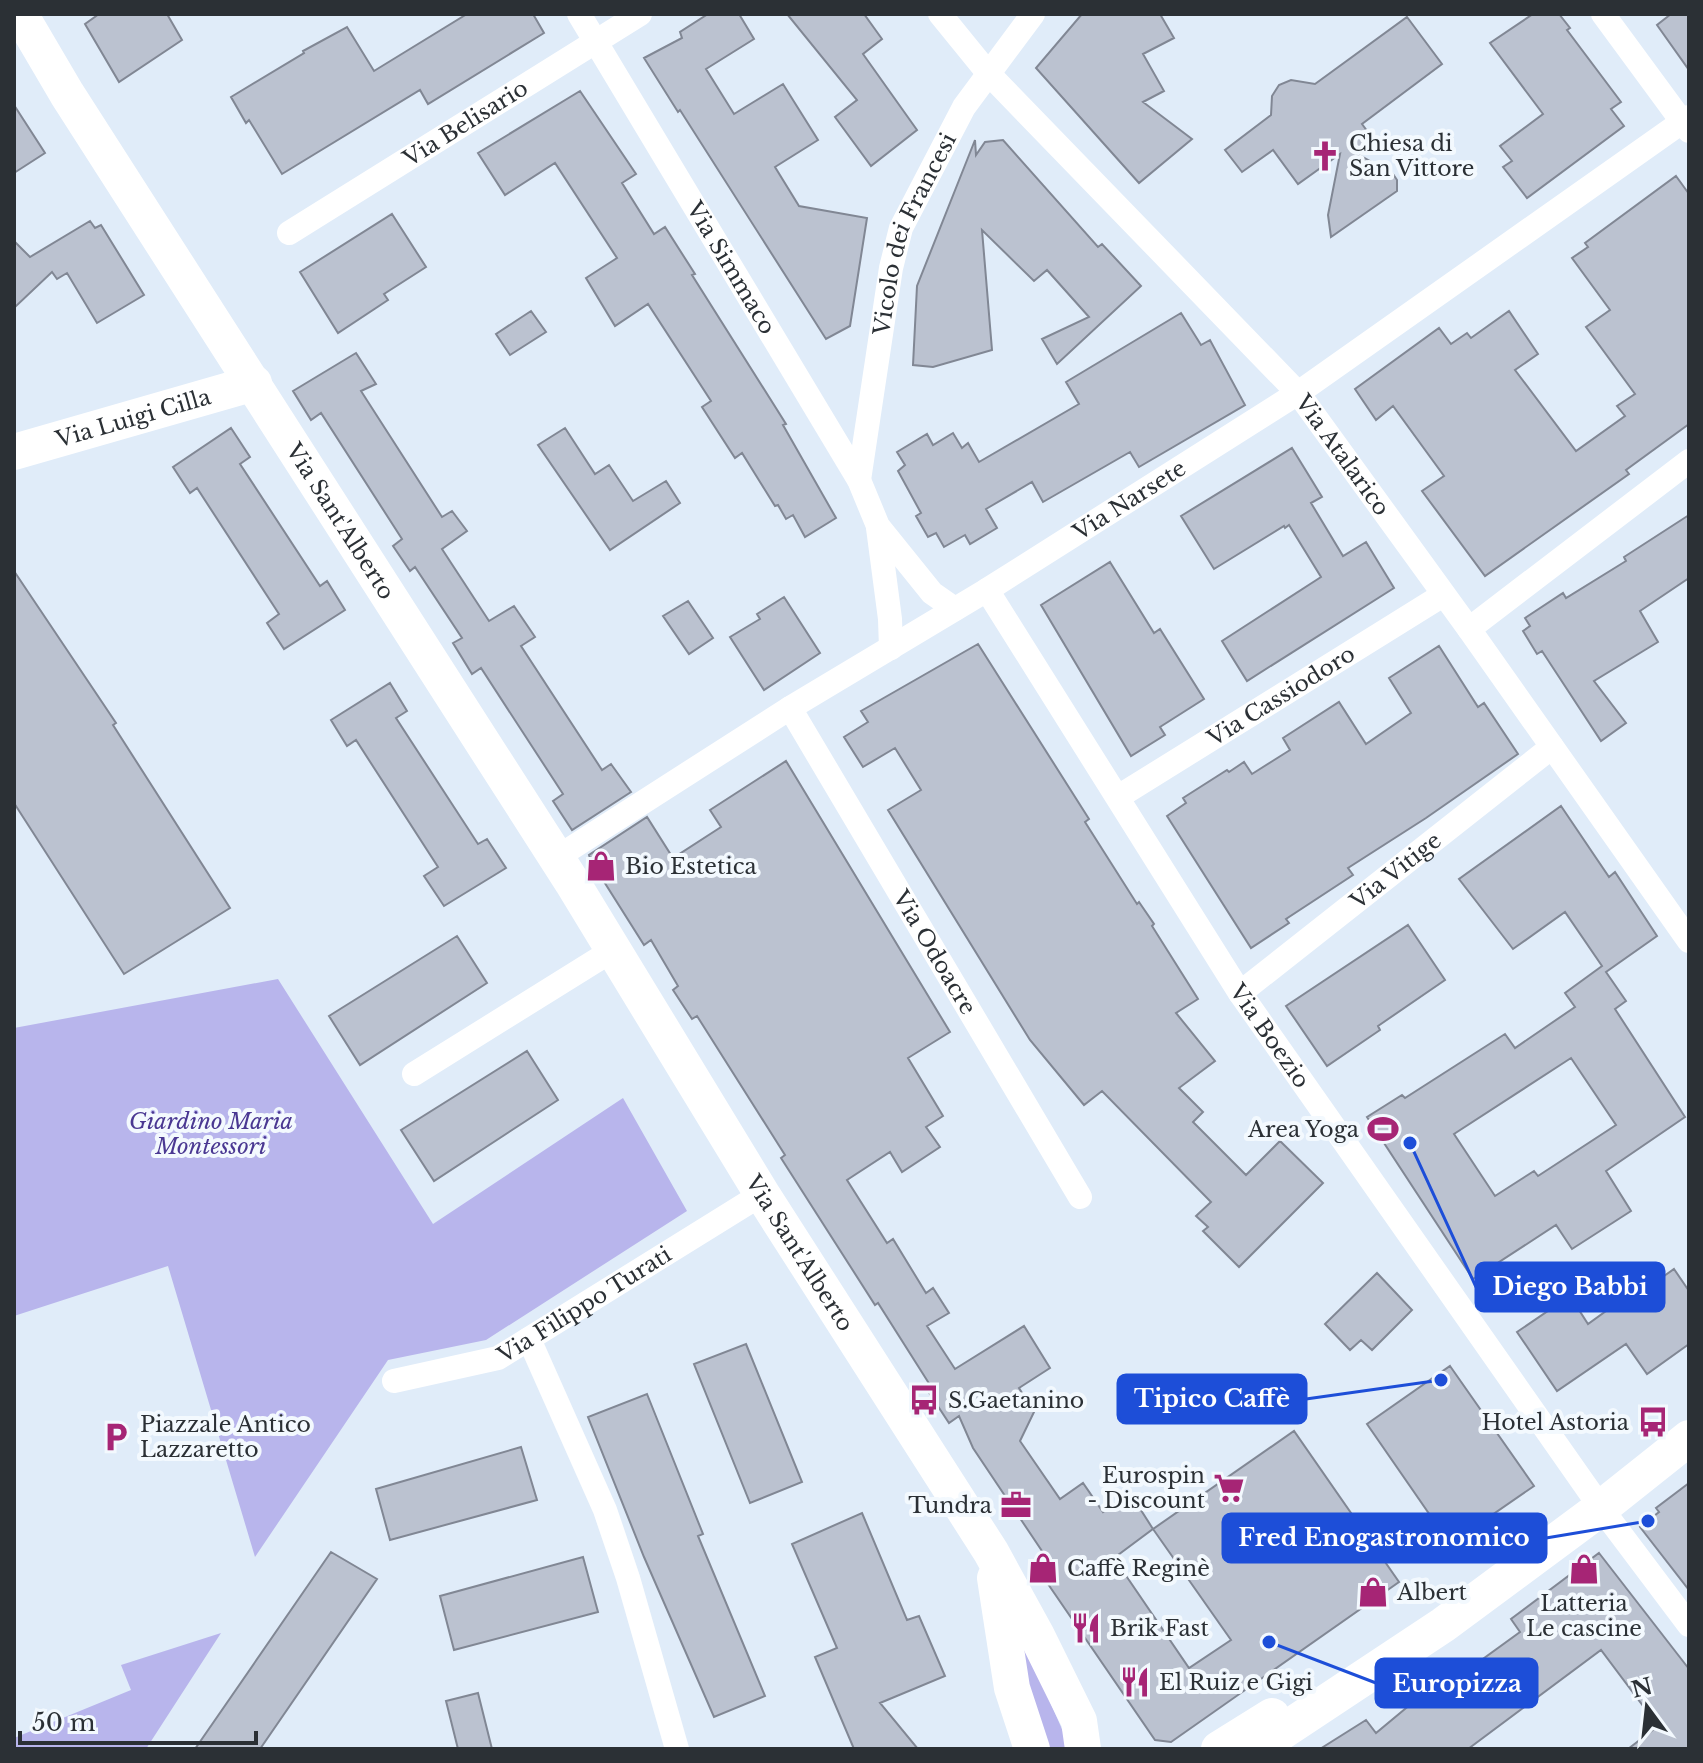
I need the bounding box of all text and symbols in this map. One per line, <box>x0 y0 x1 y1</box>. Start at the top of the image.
street label: Via Belisario <box>397 74 533 172</box>
street label: Vicolo dei Francesi <box>867 128 962 338</box>
place label: Chiesa di San Vittore <box>1349 130 1474 182</box>
church icon: Chiesa di San Vittore <box>1308 139 1342 173</box>
street label: Via Simmaco <box>681 196 782 339</box>
street label: Via Luigi Cilla <box>52 382 214 453</box>
street label: Via Atalarico <box>1289 388 1396 521</box>
street label: Via Sant'Alberto <box>280 437 401 604</box>
street label: Via Narsete <box>1067 454 1191 546</box>
street label: Via Cassiodoro <box>1202 640 1360 752</box>
street label: Via Vitige <box>1344 826 1446 915</box>
shop icon: Bio Estetica <box>584 849 618 883</box>
place label: Bio Estetica <box>625 853 758 880</box>
street label: Via Odoacre <box>887 884 982 1019</box>
street label: Via Boezio <box>1224 978 1316 1093</box>
park label: Giardino Maria Montessori <box>129 1108 293 1160</box>
sports icon: Area Yoga <box>1366 1112 1400 1146</box>
place label: Area Yoga <box>1247 1116 1360 1143</box>
street label: Via Sant'Alberto <box>739 1169 860 1336</box>
street label: Via Filippo Turati <box>492 1240 676 1369</box>
callout: Diego Babbi <box>1476 1263 1664 1311</box>
text: Diego Babbi <box>1492 1272 1648 1301</box>
callout: Tipico Caffè <box>1118 1375 1306 1423</box>
bus stop icon: S.Gaetanino <box>907 1383 941 1417</box>
text: Tipico Caffè <box>1134 1384 1290 1413</box>
place label: S.Gaetanino <box>948 1387 1084 1414</box>
bus stop icon: Hotel Astoria <box>1636 1405 1670 1439</box>
place label: Hotel Astoria <box>1481 1409 1630 1436</box>
place label: Piazzale Antico Lazzaretto <box>140 1411 311 1463</box>
parking icon: Piazzale Antico Lazzaretto <box>99 1420 133 1454</box>
place label: Eurospin - Discount <box>1087 1462 1206 1514</box>
supermarket icon: Eurospin - Discount <box>1212 1471 1246 1505</box>
office icon: Tundra <box>999 1488 1033 1522</box>
place label: Tundra <box>908 1492 993 1519</box>
callout: Fred Enogastronomico <box>1223 1514 1546 1562</box>
text: Fred Enogastronomico <box>1238 1523 1530 1552</box>
shop icon: Caffè Reginè <box>1026 1551 1060 1585</box>
shop icon: Latteria Le cascine <box>1567 1552 1601 1586</box>
place label: Caffè Reginè <box>1067 1555 1210 1582</box>
shop icon: Albert <box>1356 1575 1390 1609</box>
place label: Albert <box>1396 1579 1468 1606</box>
place label: Latteria Le cascine <box>1526 1590 1642 1642</box>
restaurant icon: Brik Fast <box>1069 1611 1103 1645</box>
place label: Brik Fast <box>1110 1615 1210 1642</box>
callout: Europizza <box>1376 1659 1537 1707</box>
restaurant icon: El Ruiz e Gigi <box>1118 1665 1152 1699</box>
north arrow <box>1607 1667 1687 1747</box>
place label: El Ruiz e Gigi <box>1159 1669 1313 1696</box>
text: Europizza <box>1392 1669 1522 1698</box>
text: N <box>1628 1672 1656 1704</box>
scale bar <box>20 1695 256 1745</box>
text: 50 m <box>32 1708 96 1737</box>

